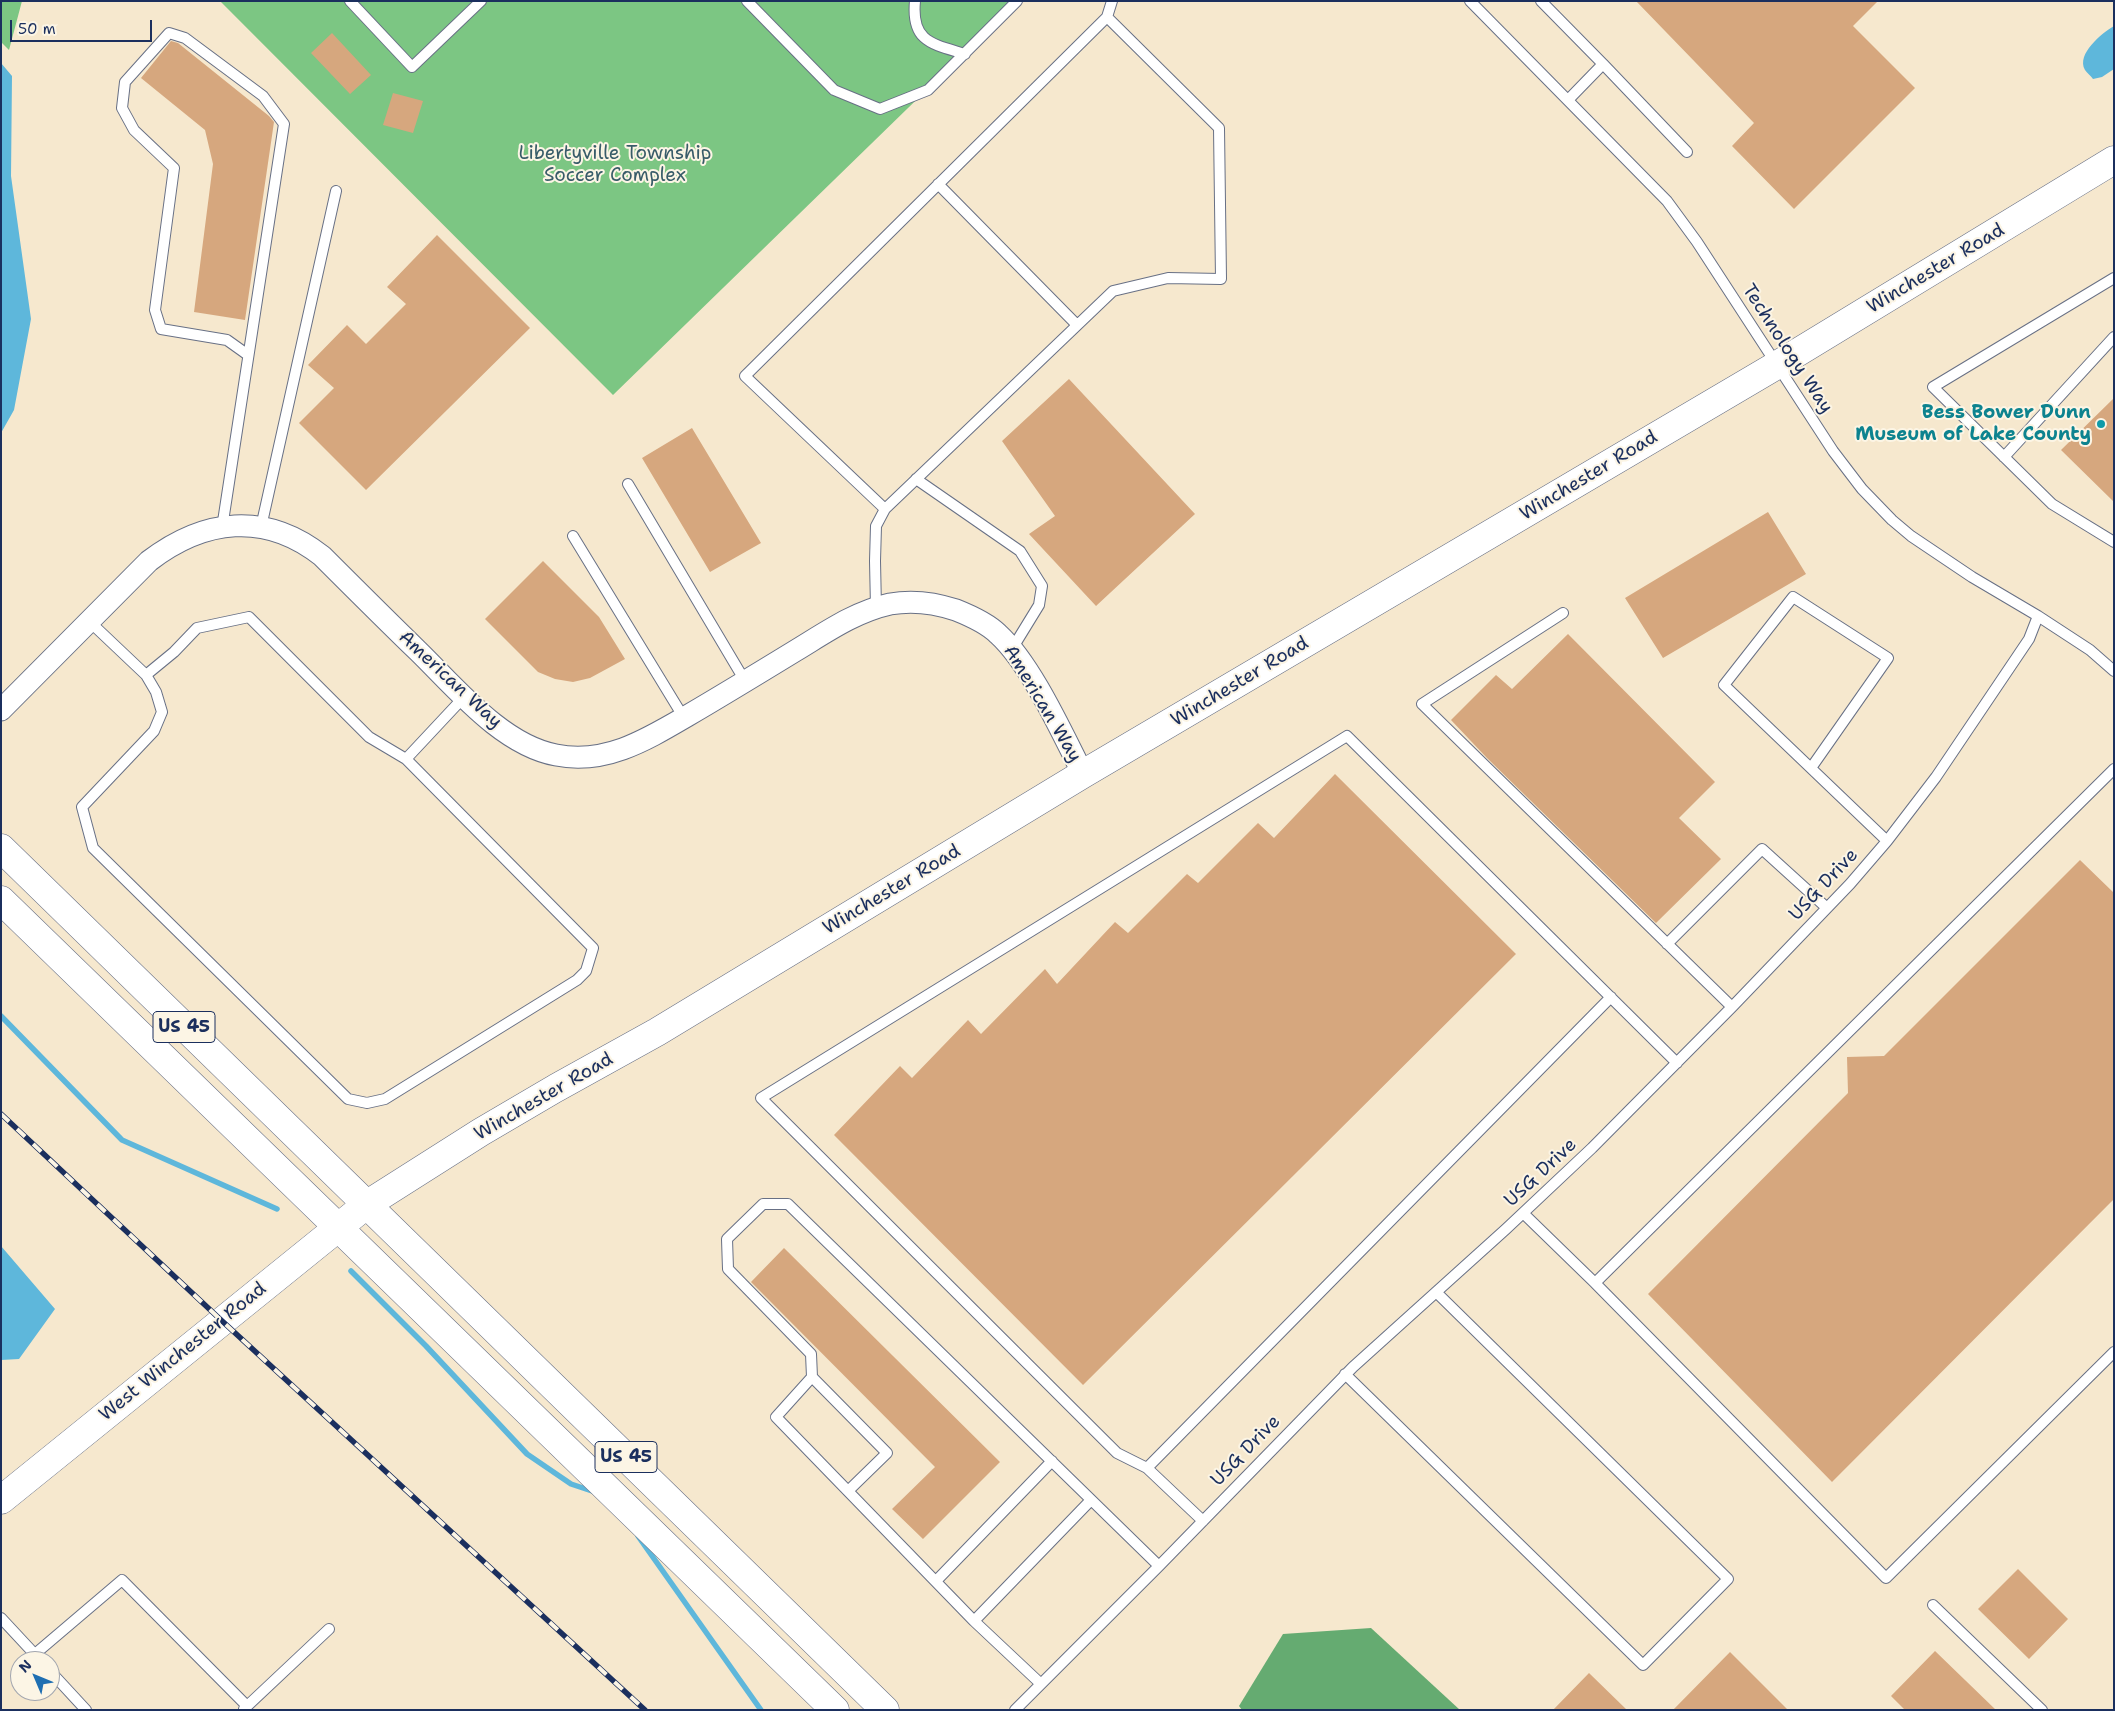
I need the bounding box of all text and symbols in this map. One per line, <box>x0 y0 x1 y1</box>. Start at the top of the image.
scale bar <box>12 10 155 42</box>
text: 50 m <box>18 19 56 39</box>
park label: Libertyville Township Soccer Complex <box>519 143 711 187</box>
street label: Winchester Road <box>1863 219 2009 319</box>
street label: Technology Way <box>1737 280 1837 418</box>
place label: Bess Bower Dunn Museum of Lake County <box>1855 402 2091 446</box>
marker: Bess Bower Dunn Museum of Lake County <box>2095 418 2107 430</box>
street label: Winchester Road <box>1516 426 1662 526</box>
street label: American Way <box>394 626 506 734</box>
street label: Winchester Road <box>1167 632 1313 732</box>
street label: American Way <box>998 641 1086 767</box>
street label: Winchester Road <box>819 840 965 940</box>
street label: USG Drive <box>1785 844 1863 926</box>
road number: US 45 <box>153 1012 215 1042</box>
street label: Winchester Road <box>471 1048 617 1146</box>
street label: USG Drive <box>1500 1134 1582 1212</box>
street label: West Winchester Road <box>95 1278 271 1426</box>
street label: USG Drive <box>1206 1411 1286 1491</box>
road number: US 45 <box>595 1441 657 1472</box>
north arrow <box>10 1651 60 1701</box>
text: N <box>15 1656 35 1676</box>

